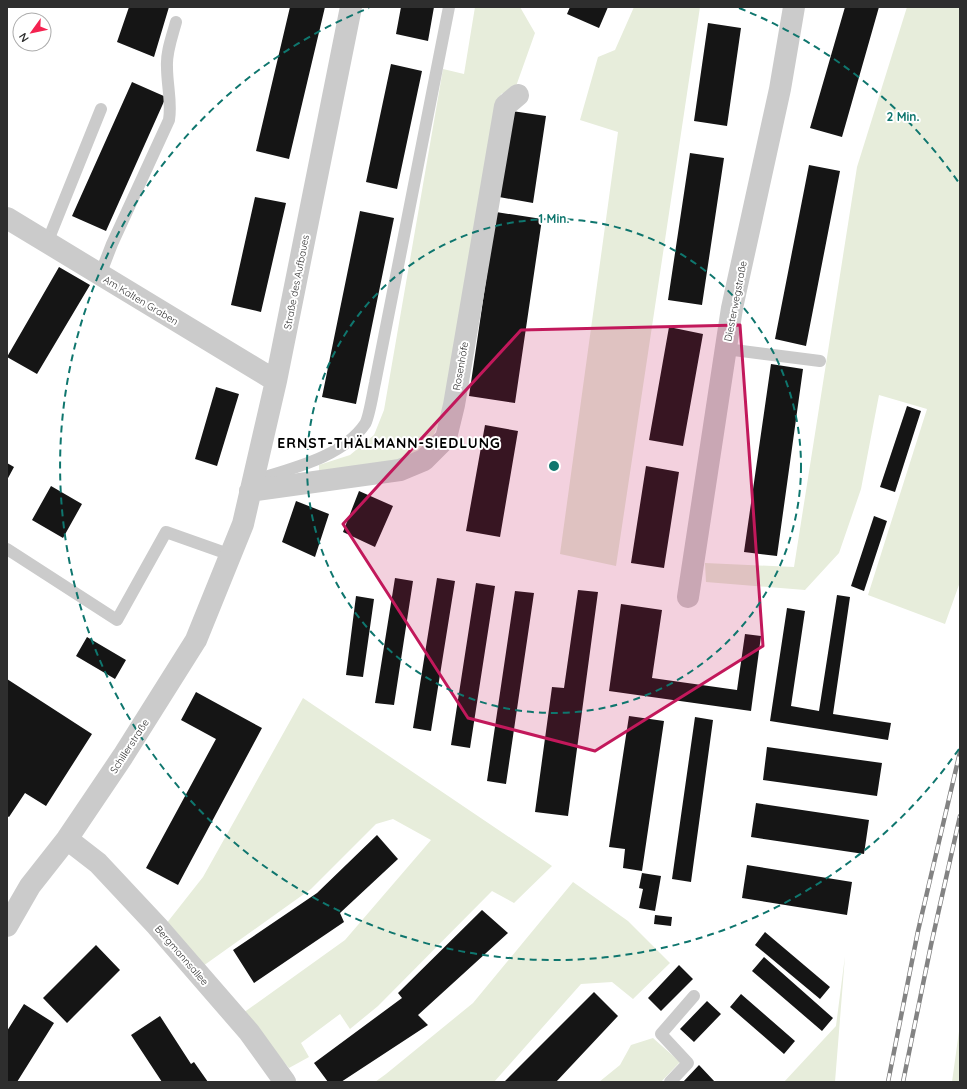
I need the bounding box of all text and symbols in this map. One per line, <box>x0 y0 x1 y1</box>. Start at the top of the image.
north arrow <box>12 12 52 52</box>
text: N <box>16 30 32 45</box>
text: 2 Min. <box>887 109 920 124</box>
text: 1 Min. <box>539 211 569 226</box>
street label: Straße des Aufbaues <box>281 233 312 330</box>
street label: Diesterwegstraße <box>721 259 750 343</box>
street label: Am Kalten Graben <box>101 273 181 328</box>
street label: Rosenhöfe <box>450 340 471 392</box>
district label: ERNST-THÄLMANN-SIEDLUNG <box>277 434 501 452</box>
centre of rings <box>547 459 561 473</box>
street label: Schillerstraße <box>107 716 152 776</box>
street label: Bergmannsallee <box>152 923 212 988</box>

